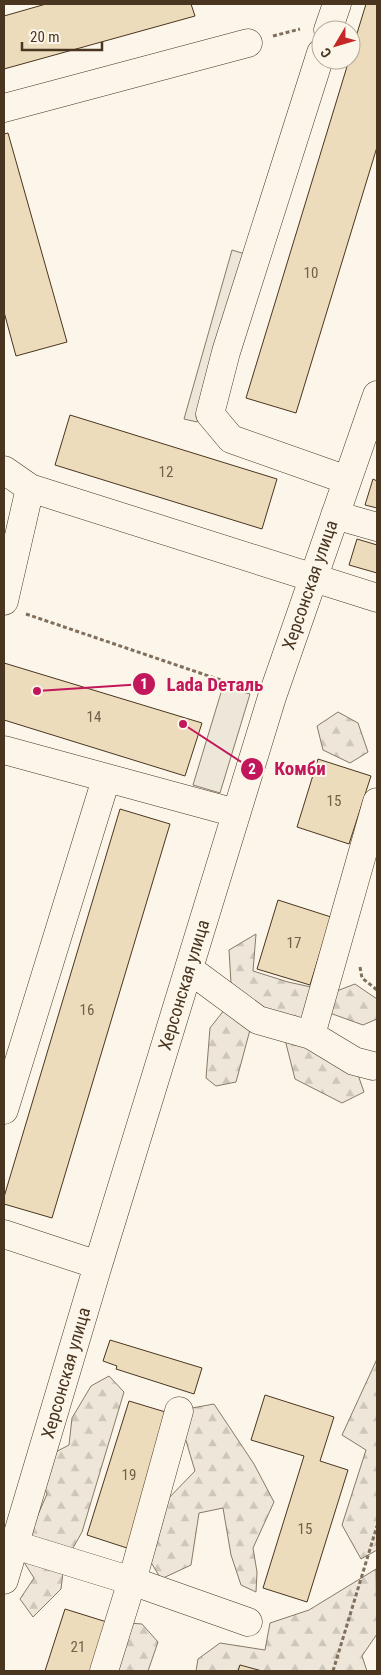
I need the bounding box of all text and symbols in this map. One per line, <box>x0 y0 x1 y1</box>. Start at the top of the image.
scale bar <box>22 20 102 52</box>
north arrow <box>311 20 361 70</box>
text: 20 m <box>30 28 60 46</box>
text: С <box>317 45 335 61</box>
house number: 10 <box>304 264 318 282</box>
house number: 12 <box>159 463 173 481</box>
street label: Херсонская улица <box>278 517 342 652</box>
callout: Lada Dеталь <box>132 667 273 701</box>
text: Lada Dеталь <box>167 673 263 696</box>
text: 1 <box>140 675 148 693</box>
house number: 14 <box>87 708 101 726</box>
callout: Комби <box>240 752 336 786</box>
text: Комби <box>274 757 326 780</box>
text: 2 <box>248 760 256 778</box>
house number: 15 <box>327 792 341 810</box>
street label: Херсонская улица <box>154 917 213 1053</box>
house number: 17 <box>287 934 301 952</box>
house number: 16 <box>80 1001 94 1019</box>
street label: Херсонская улица <box>37 1305 94 1441</box>
house number: 19 <box>122 1466 136 1484</box>
house number: 15 <box>298 1520 312 1538</box>
house number: 21 <box>71 1638 85 1656</box>

